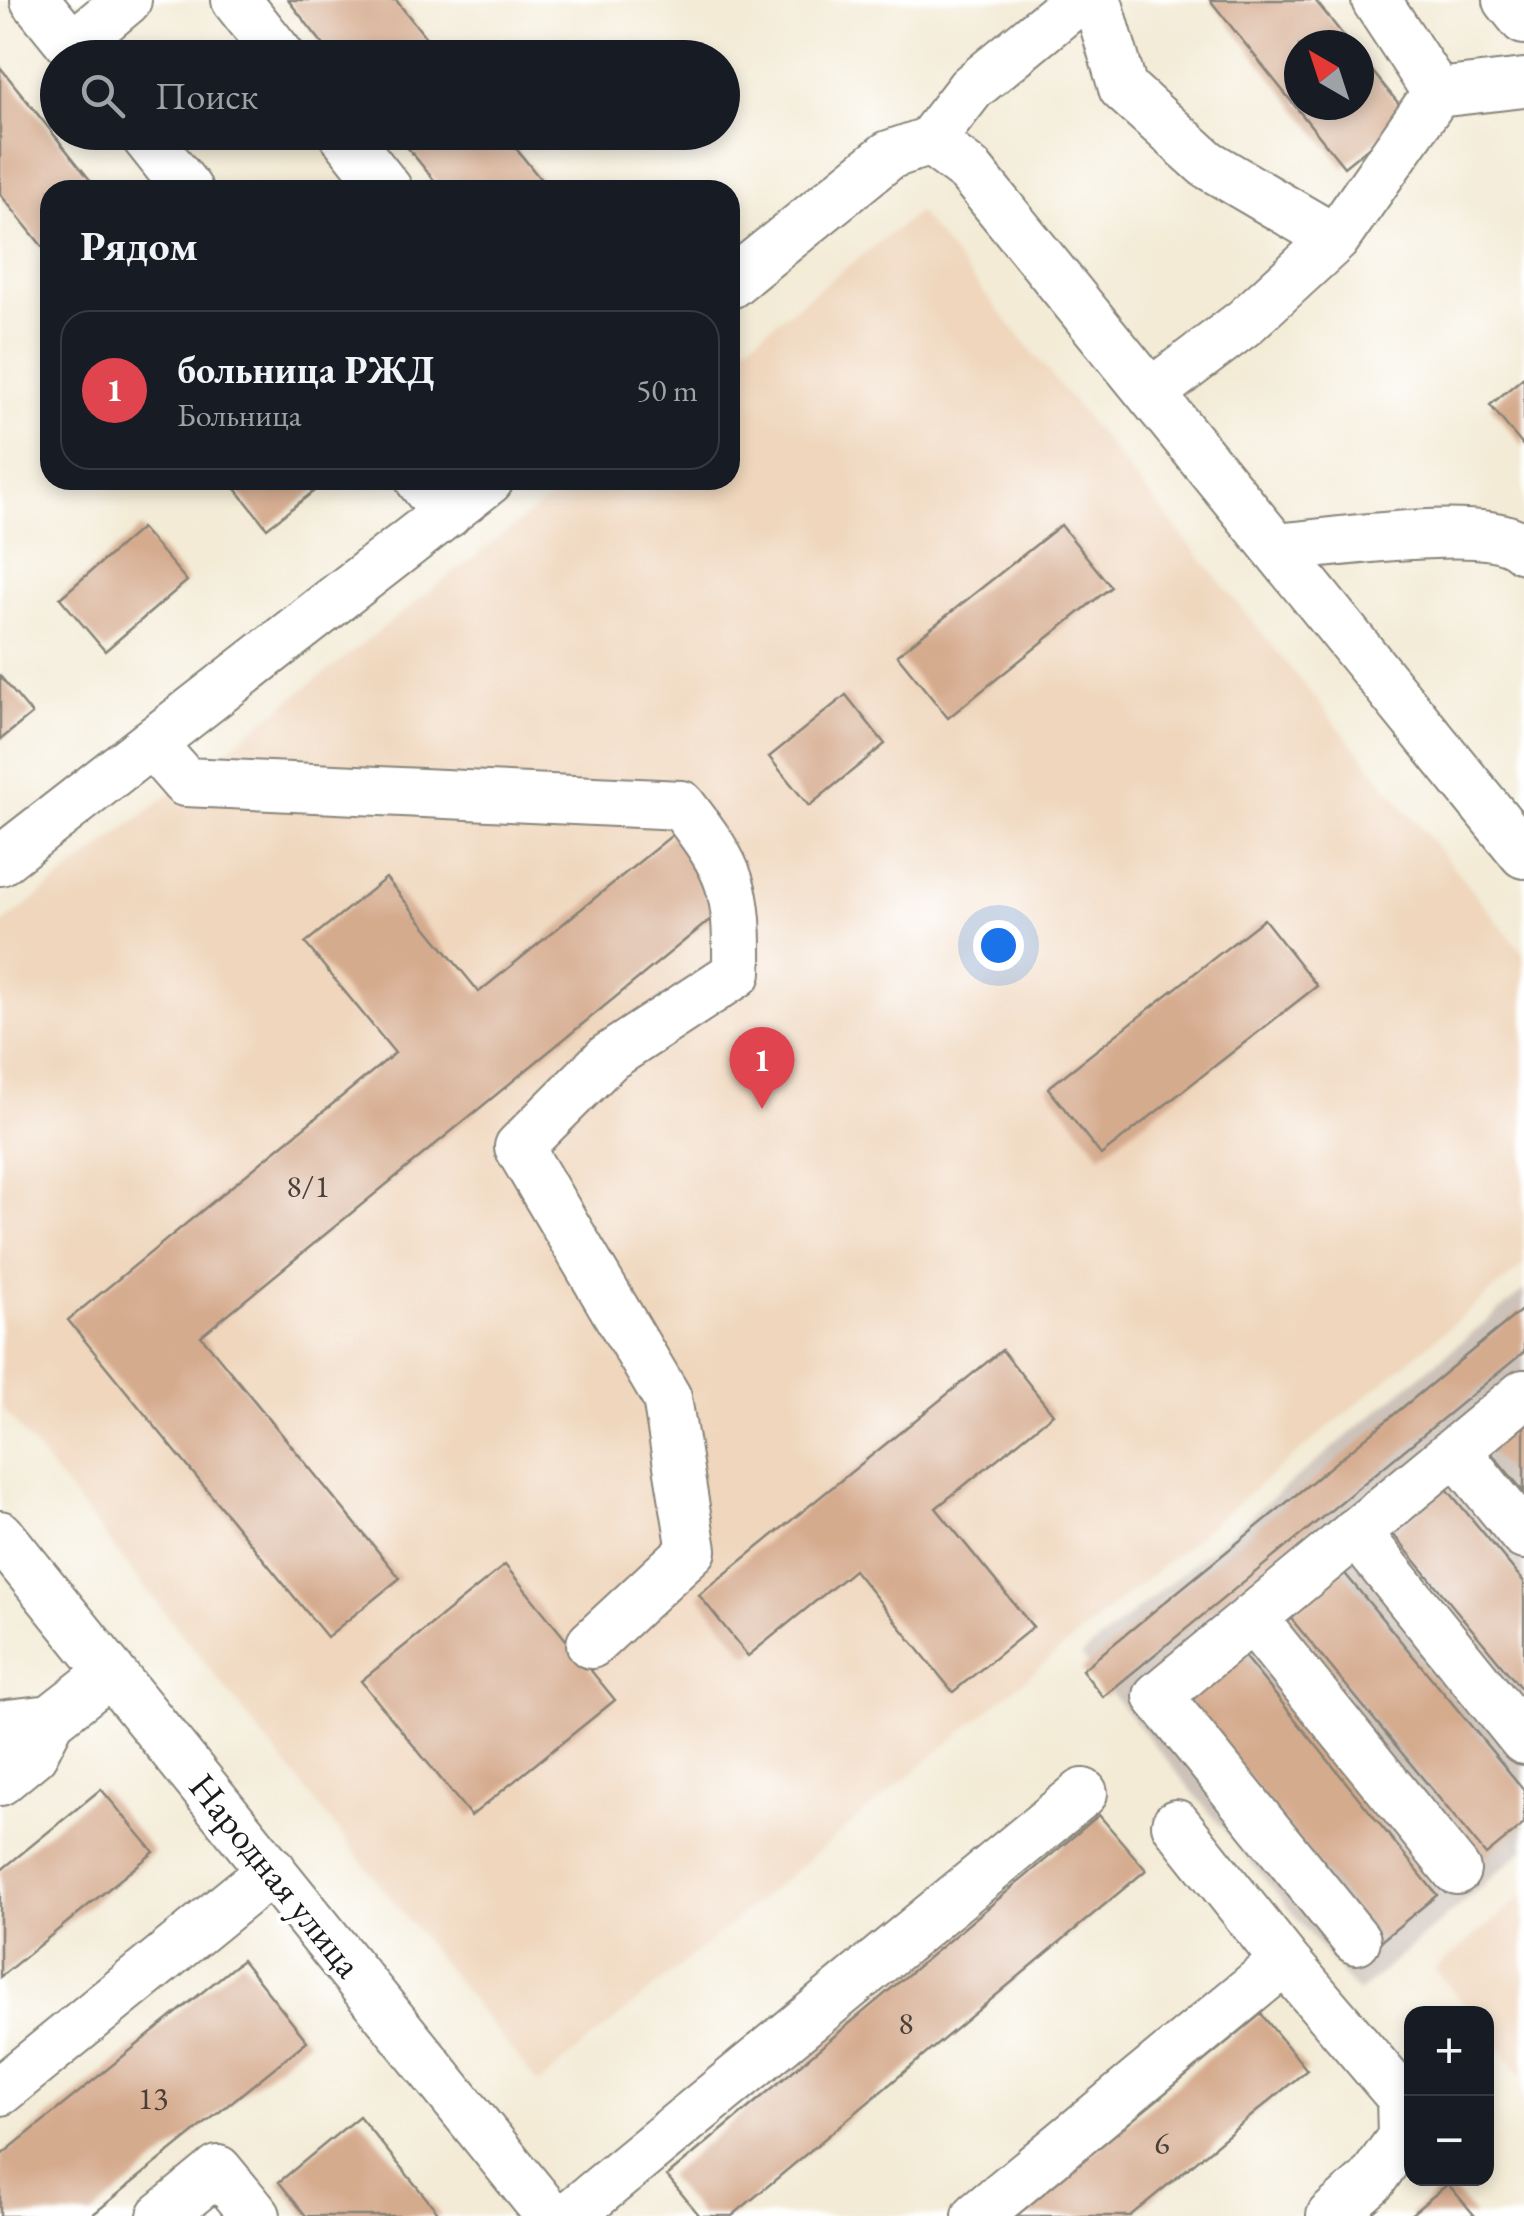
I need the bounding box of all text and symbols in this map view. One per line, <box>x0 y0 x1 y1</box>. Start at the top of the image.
north arrow <box>1284 30 1374 120</box>
search box <box>40 40 740 150</box>
icon: search <box>75 68 130 123</box>
text: Поиск <box>155 71 258 120</box>
text: Рядом <box>80 218 198 273</box>
text: больница РЖД <box>177 345 435 394</box>
text: 1 <box>106 369 123 411</box>
text: 50 m <box>636 369 698 411</box>
text: Больница <box>177 394 301 436</box>
your location <box>973 920 1024 971</box>
pin: 1 <box>730 1026 794 1109</box>
house number: 8/1 <box>286 1165 330 1207</box>
street label: Народная улица <box>179 1763 374 1988</box>
house number: 8 <box>898 2002 914 2044</box>
map controls <box>1404 2006 1494 2186</box>
button: + <box>1404 2006 1494 2096</box>
house number: 13 <box>138 2077 168 2119</box>
button: − <box>1404 2096 1494 2186</box>
house number: 6 <box>1154 2122 1170 2164</box>

